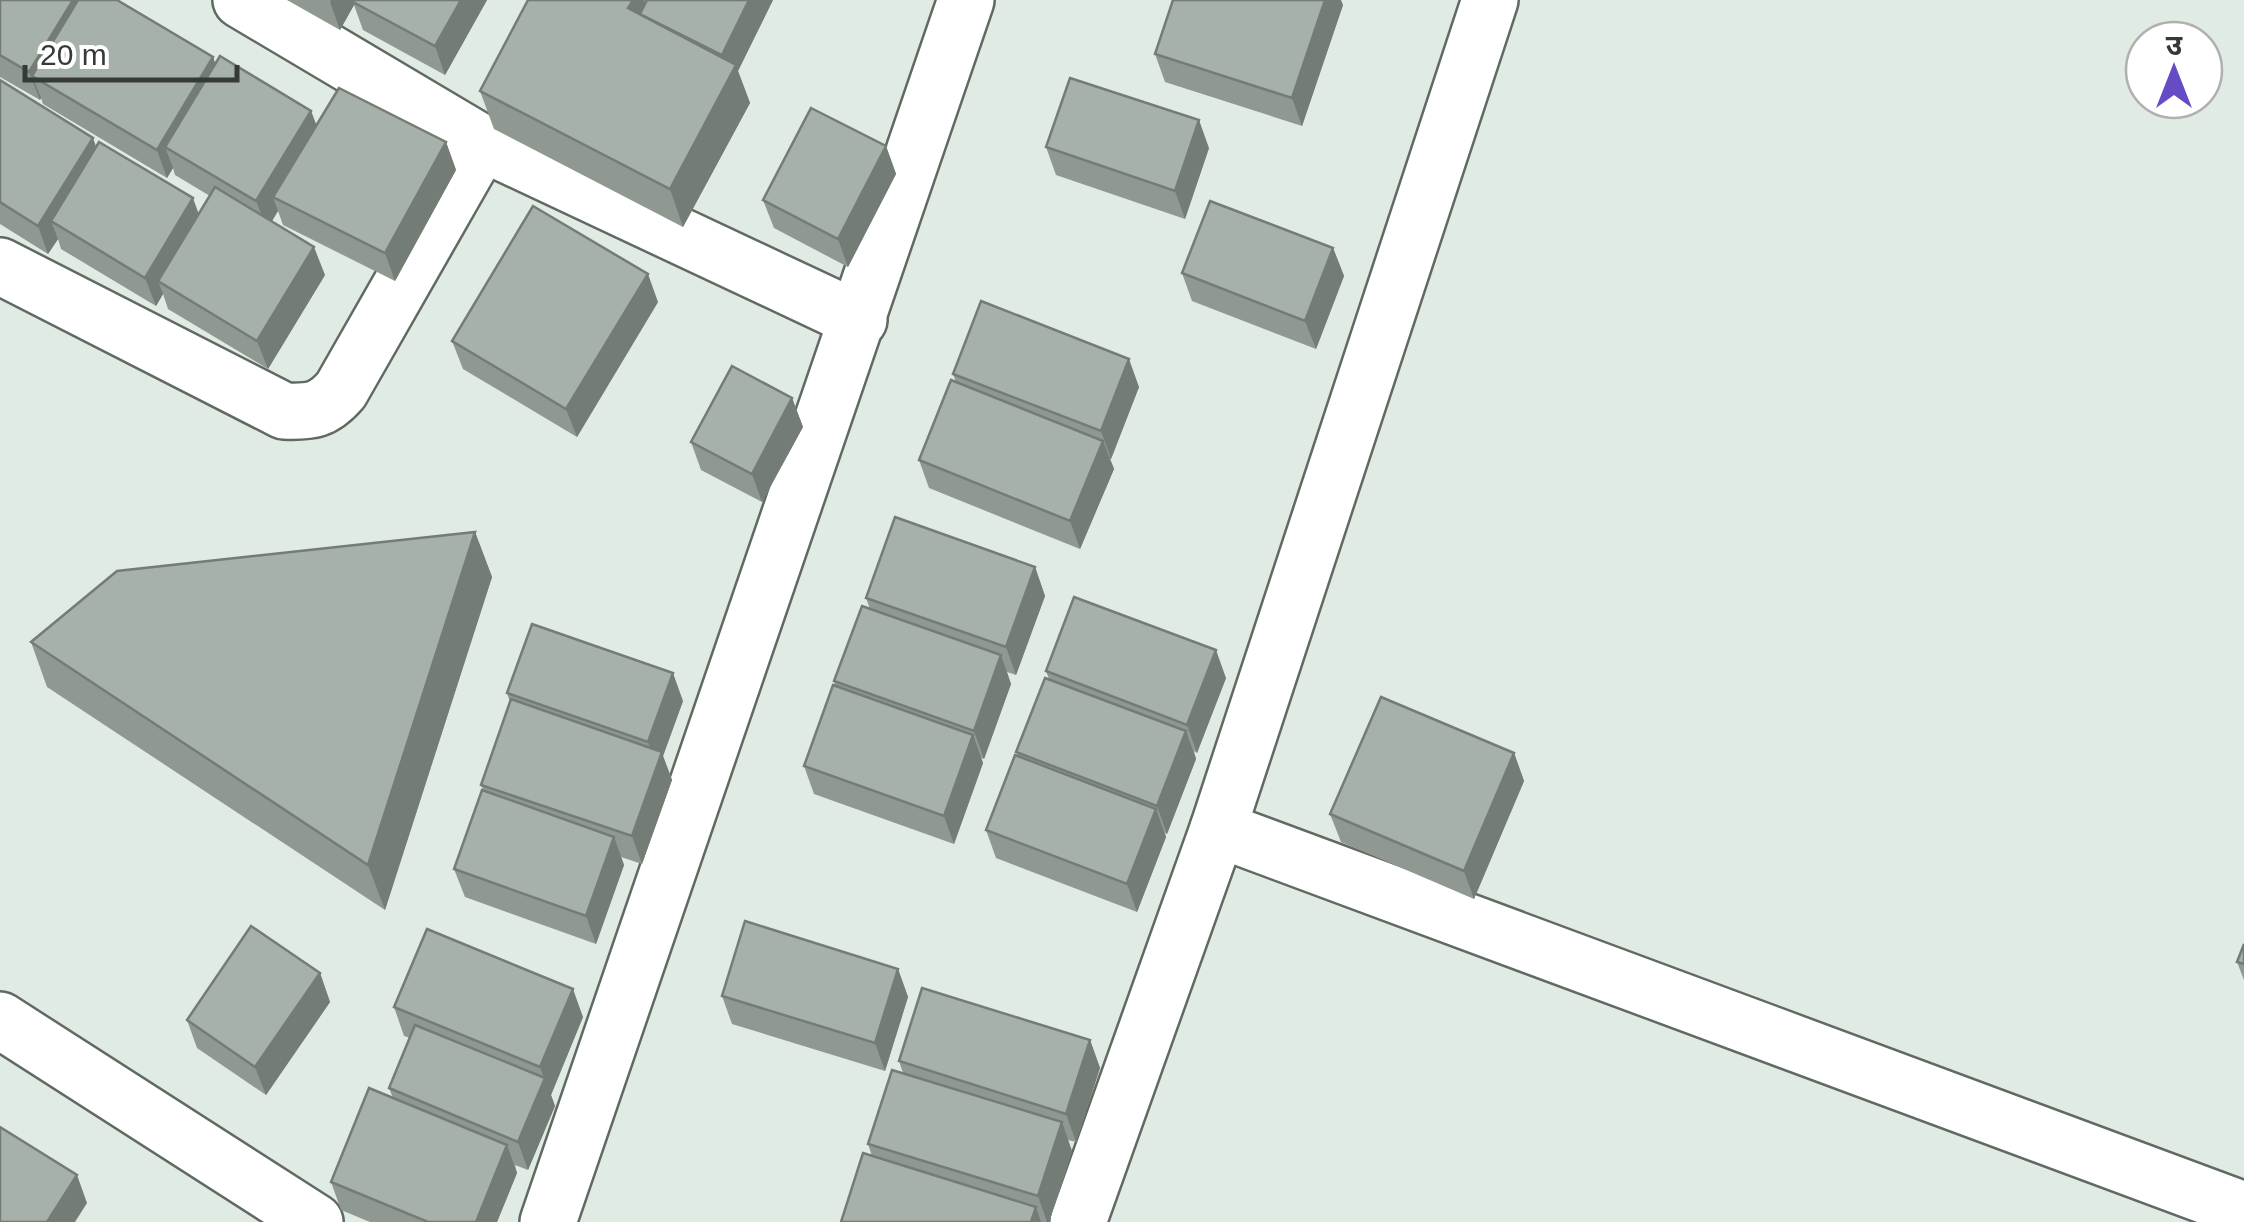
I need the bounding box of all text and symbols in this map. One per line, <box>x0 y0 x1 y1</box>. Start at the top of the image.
scale bar <box>25 20 238 82</box>
north arrow <box>2124 20 2224 120</box>
text: उ <box>2166 30 2183 61</box>
text: 20 m <box>40 38 107 71</box>

